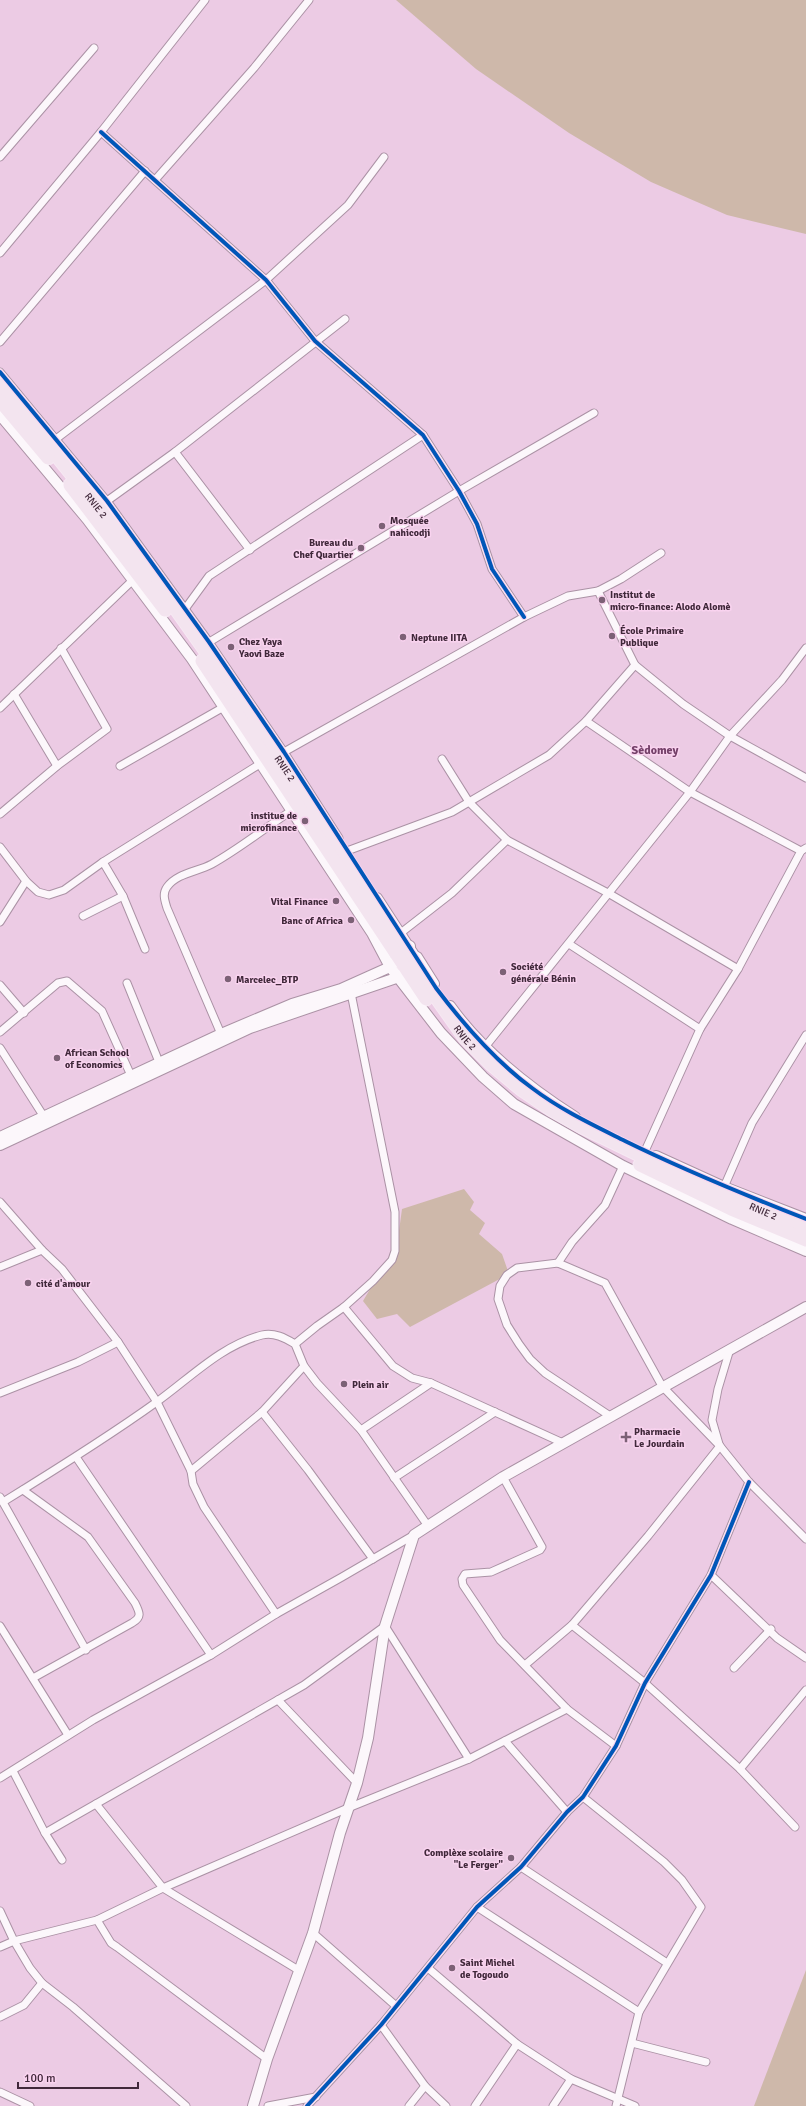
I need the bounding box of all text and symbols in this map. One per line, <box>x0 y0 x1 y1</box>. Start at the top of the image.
street label: RNIE 2 <box>82 491 109 521</box>
place label: Mosquée nahicodji <box>390 515 430 539</box>
marker: Mosquée nahicodji <box>377 521 387 531</box>
place label: Bureau du Chef Quartier <box>293 537 354 561</box>
marker: Bureau du Chef Quartier <box>356 543 366 553</box>
place label: Institut de micro-finance: Alodo Alomè <box>610 589 730 613</box>
marker: Institut de micro-finance: Alodo Alomè <box>597 595 607 605</box>
place label: École Primaire Publique <box>620 624 684 649</box>
marker: École Primaire Publique <box>607 631 617 641</box>
marker: Neptune IITA <box>398 632 408 642</box>
place label: Neptune IITA <box>411 632 468 644</box>
place label: Chez Yaya Yaovi Baze <box>238 636 285 660</box>
marker: Chez Yaya Yaovi Baze <box>226 642 236 652</box>
district label: Sèdomey <box>632 743 678 758</box>
street label: RNIE 2 <box>272 753 298 784</box>
place label: institue de microfinance <box>240 810 297 834</box>
marker: institue de microfinance <box>300 816 310 826</box>
place label: Vital Finance <box>271 896 328 908</box>
marker: Vital Finance <box>331 896 341 906</box>
place label: Banc of Africa <box>281 915 343 927</box>
marker: Banc of Africa <box>346 915 356 925</box>
place label: Société générale Bénin <box>511 961 577 985</box>
marker: Société générale Bénin <box>498 967 508 977</box>
marker: Marcelec_BTP <box>223 974 233 984</box>
place label: Marcelec_BTP <box>236 974 298 986</box>
street label: RNIE 2 <box>451 1023 479 1053</box>
place label: African School of Economics <box>65 1047 129 1071</box>
marker: African School of Economics <box>52 1053 62 1063</box>
street label: RNIE 2 <box>747 1201 779 1223</box>
marker: cité d'amour <box>23 1278 33 1288</box>
place label: cité d'amour <box>36 1278 90 1290</box>
marker: Plein air <box>339 1379 349 1389</box>
place label: Plein air <box>352 1379 389 1391</box>
place label: Pharmacie Le Jourdain <box>634 1426 685 1450</box>
marker: Pharmacie Le Jourdain <box>621 1432 631 1442</box>
place label: Complèxe scolaire "Le Ferger" <box>424 1847 504 1871</box>
marker: Complèxe scolaire "Le Ferger" <box>506 1853 516 1863</box>
place label: Saint Michel de Togoudo <box>460 1957 515 1981</box>
marker: Saint Michel de Togoudo <box>447 1963 457 1973</box>
scale bar <box>18 2064 138 2090</box>
text: 100 m <box>24 2071 56 2086</box>

